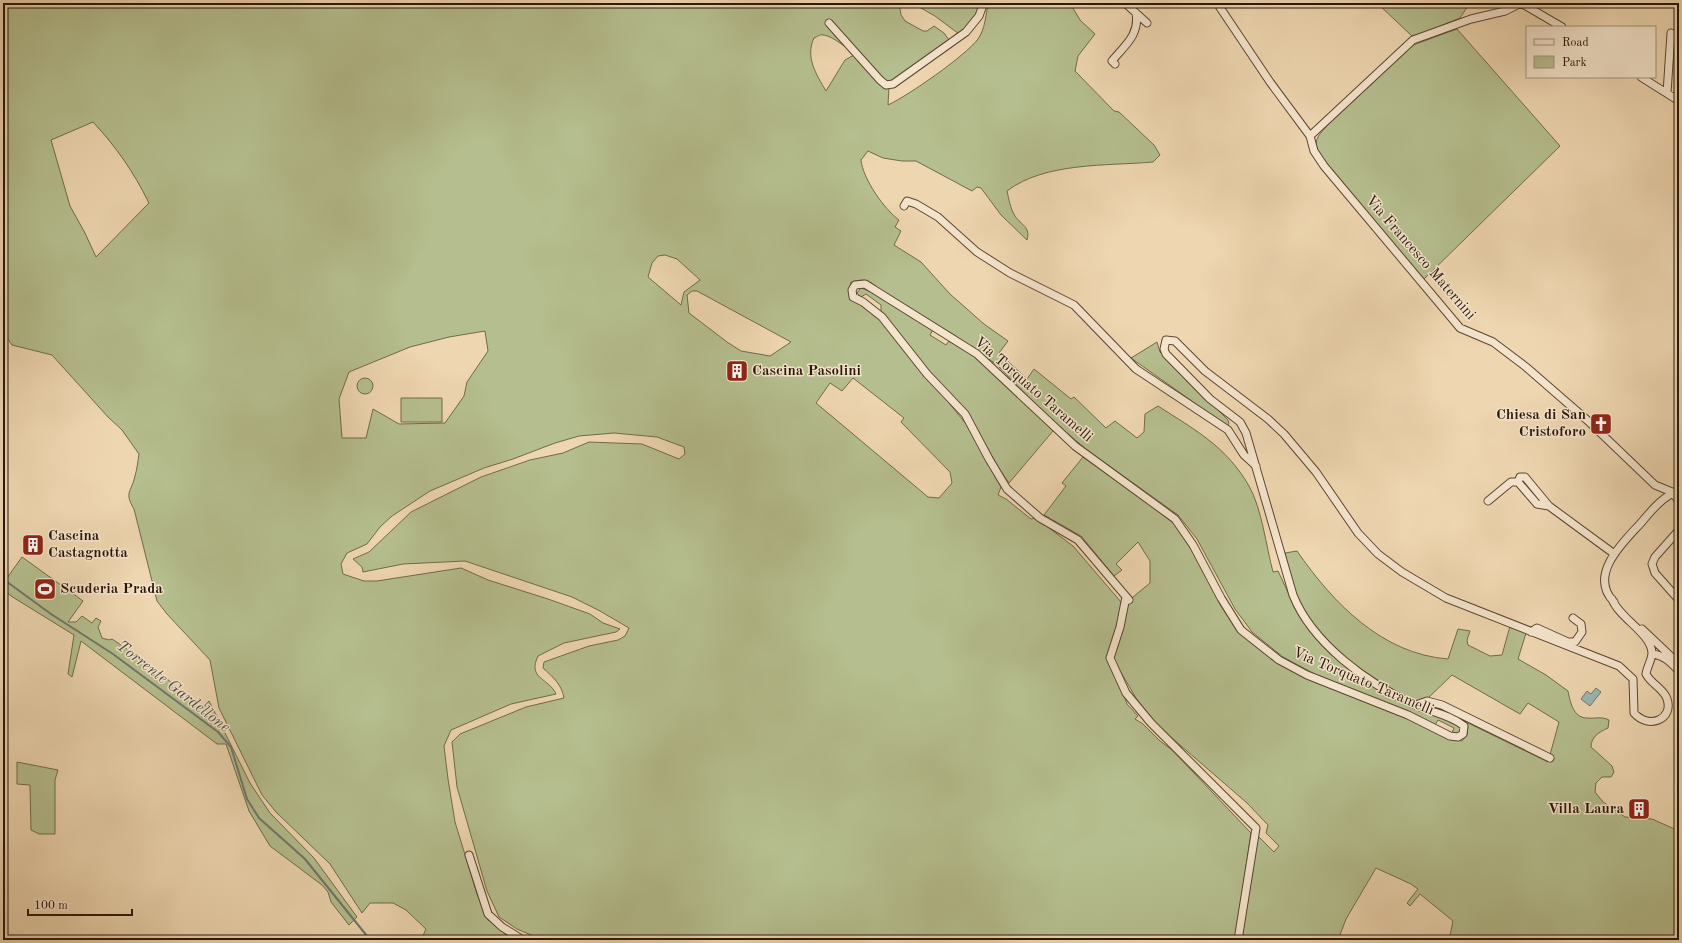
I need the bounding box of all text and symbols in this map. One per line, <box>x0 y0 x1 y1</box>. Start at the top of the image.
legend <box>1526 26 1656 78</box>
text: Road <box>1562 37 1589 49</box>
text: Park <box>1562 57 1587 69</box>
street label: Via Francesco Maternini <box>1362 193 1478 323</box>
street label: Via Torquato Taramelli <box>971 335 1095 445</box>
building icon: Cascina Pasolini <box>724 358 750 384</box>
place label: Cascina Pasolini <box>752 364 861 379</box>
place label: Chiesa di San Cristoforo <box>1496 408 1586 440</box>
church icon: Chiesa di San Cristoforo <box>1588 411 1614 437</box>
place label: Cascina Castagnotta <box>48 529 128 561</box>
building icon: Cascina Castagnotta <box>20 532 46 558</box>
sports icon: Scuderia Prada <box>32 576 58 602</box>
place label: Scuderia Prada <box>60 582 163 597</box>
water label: Torrente Gardellone <box>113 638 233 736</box>
street label: Via Torquato Taramelli <box>1290 645 1436 719</box>
building icon: Villa Laura <box>1626 796 1652 822</box>
place label: Villa Laura <box>1548 802 1624 817</box>
scale bar <box>28 891 132 917</box>
text: 100 m <box>34 900 68 912</box>

